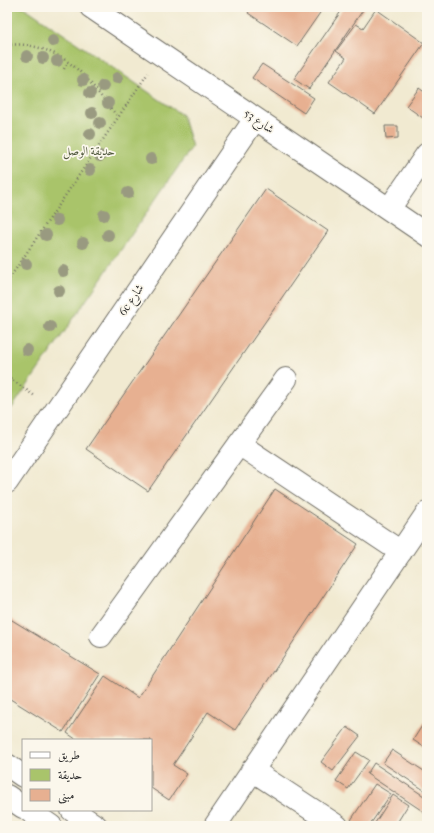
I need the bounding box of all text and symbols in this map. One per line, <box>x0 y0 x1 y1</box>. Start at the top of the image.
street label: شارع 53 <box>239 106 277 140</box>
park label: حديقة الوصل <box>63 144 115 160</box>
street label: 6c شارع <box>115 281 150 321</box>
legend <box>22 739 152 811</box>
text: طريق <box>58 748 80 763</box>
text: حديقة <box>58 768 82 783</box>
text: مبنى <box>58 788 74 804</box>

